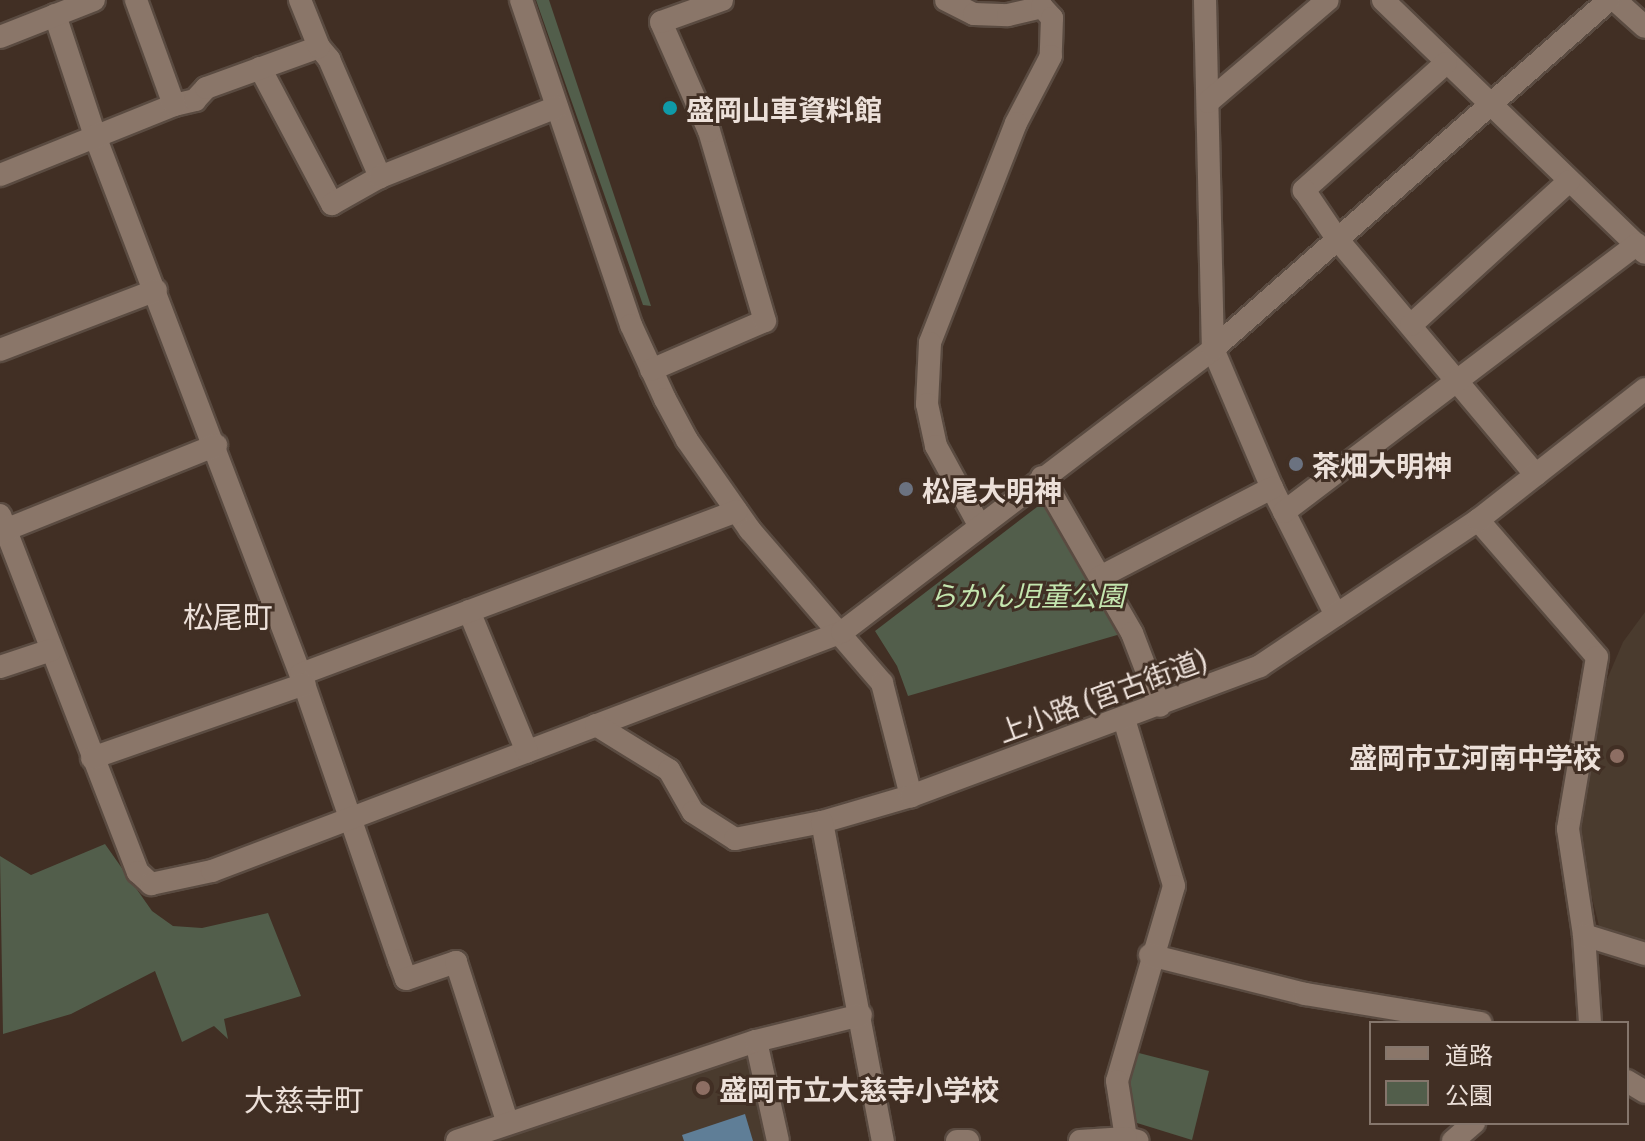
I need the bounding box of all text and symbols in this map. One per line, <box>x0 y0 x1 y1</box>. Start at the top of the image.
place label: 盛岡山車資料館 <box>686 91 882 125</box>
marker: 盛岡山車資料館 <box>661 99 679 117</box>
place label: 茶畑大明神 <box>1312 447 1452 481</box>
marker: 茶畑大明神 <box>1287 455 1305 473</box>
place label: 松尾大明神 <box>922 472 1062 506</box>
marker: 松尾大明神 <box>897 480 915 498</box>
park label: らかん児童公園 <box>929 577 1125 611</box>
district label: 松尾町 <box>183 597 273 633</box>
street label: 上小路 (宮古街道) <box>993 641 1211 747</box>
place label: 盛岡市立河南中学校 <box>1349 739 1601 773</box>
marker: 盛岡市立河南中学校 <box>1608 747 1626 765</box>
legend <box>1369 1021 1629 1125</box>
text: 道路 <box>1445 1036 1493 1071</box>
place label: 盛岡市立大慈寺小学校 <box>719 1071 999 1105</box>
text: 公園 <box>1445 1076 1493 1111</box>
marker: 盛岡市立大慈寺小学校 <box>694 1079 712 1097</box>
district label: 大慈寺町 <box>244 1080 364 1116</box>

